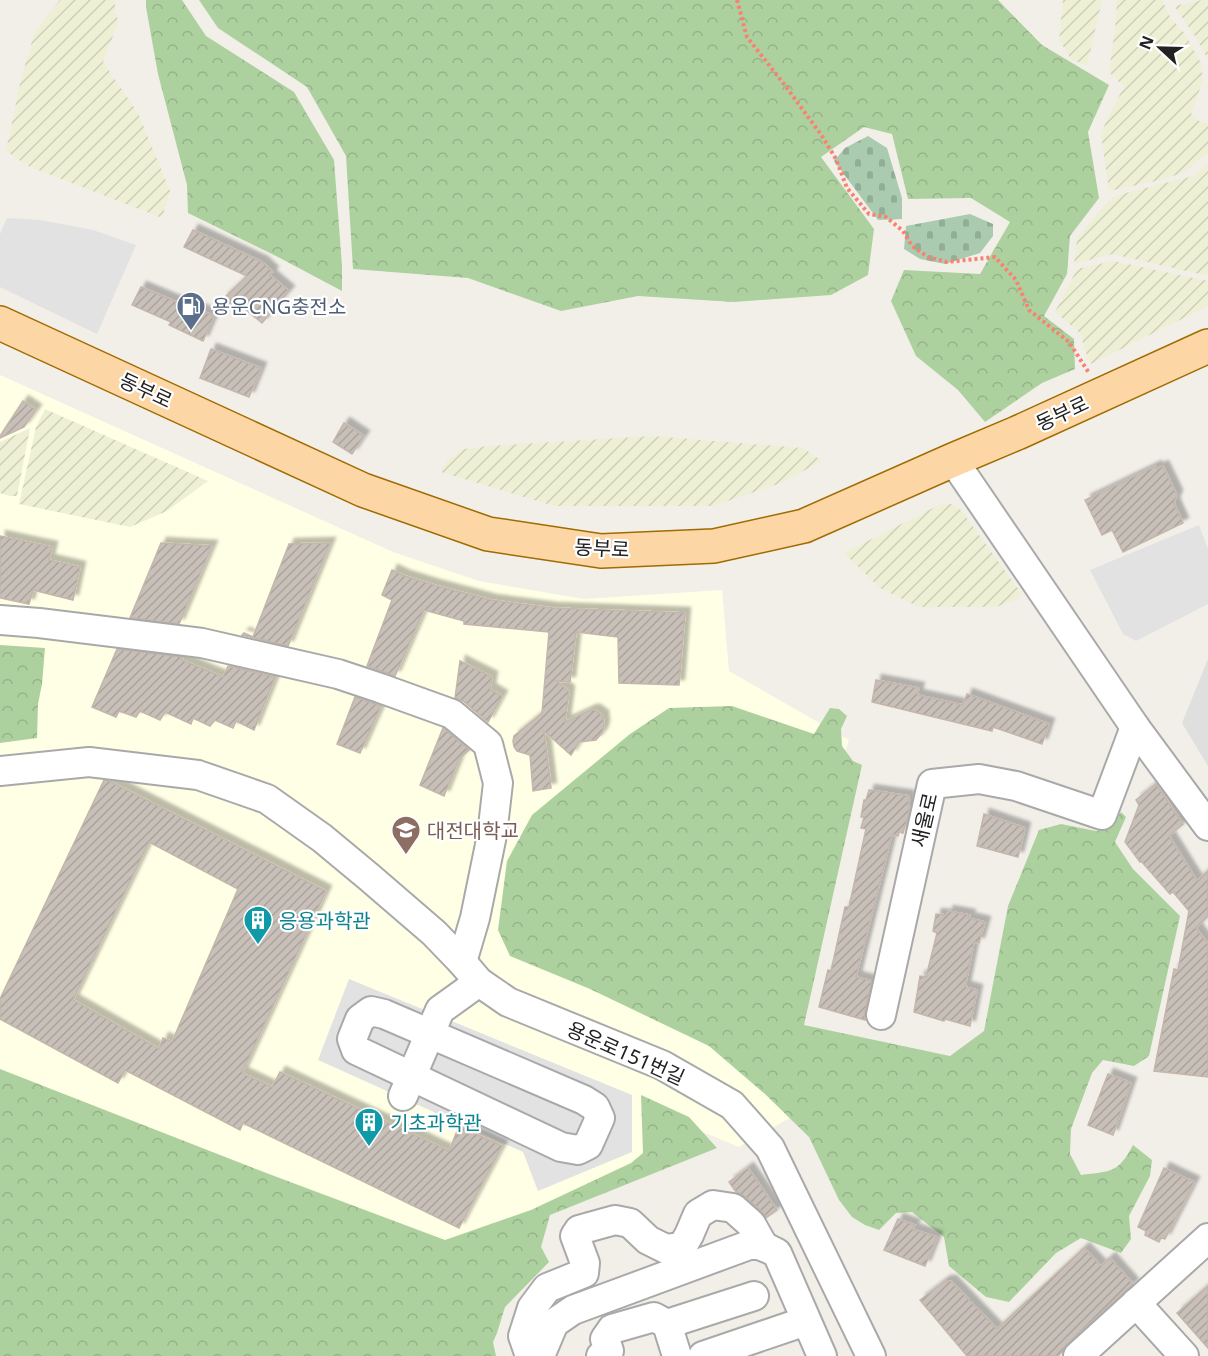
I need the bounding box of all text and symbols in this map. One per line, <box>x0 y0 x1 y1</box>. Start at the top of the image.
north arrow <box>1130 18 1190 78</box>
text: N <box>1133 32 1159 53</box>
fuel station icon: 용운CNG충전소 <box>175 290 207 332</box>
place label: 용운CNG충전소 <box>212 293 346 320</box>
street label: 동부로 <box>115 366 177 414</box>
street label: 동부로 <box>1031 389 1093 437</box>
street label: 동부로 <box>574 533 630 563</box>
street label: 새울로 <box>905 790 943 850</box>
school or university icon: 대전대학교 <box>390 814 422 856</box>
place label: 대전대학교 <box>427 817 519 844</box>
building icon: 응용과학관 <box>242 904 274 946</box>
place label: 응용과학관 <box>279 907 371 934</box>
street label: 용운로151번길 <box>563 1015 689 1091</box>
building icon: 기초과학관 <box>353 1106 385 1148</box>
place label: 기초과학관 <box>390 1109 482 1136</box>

